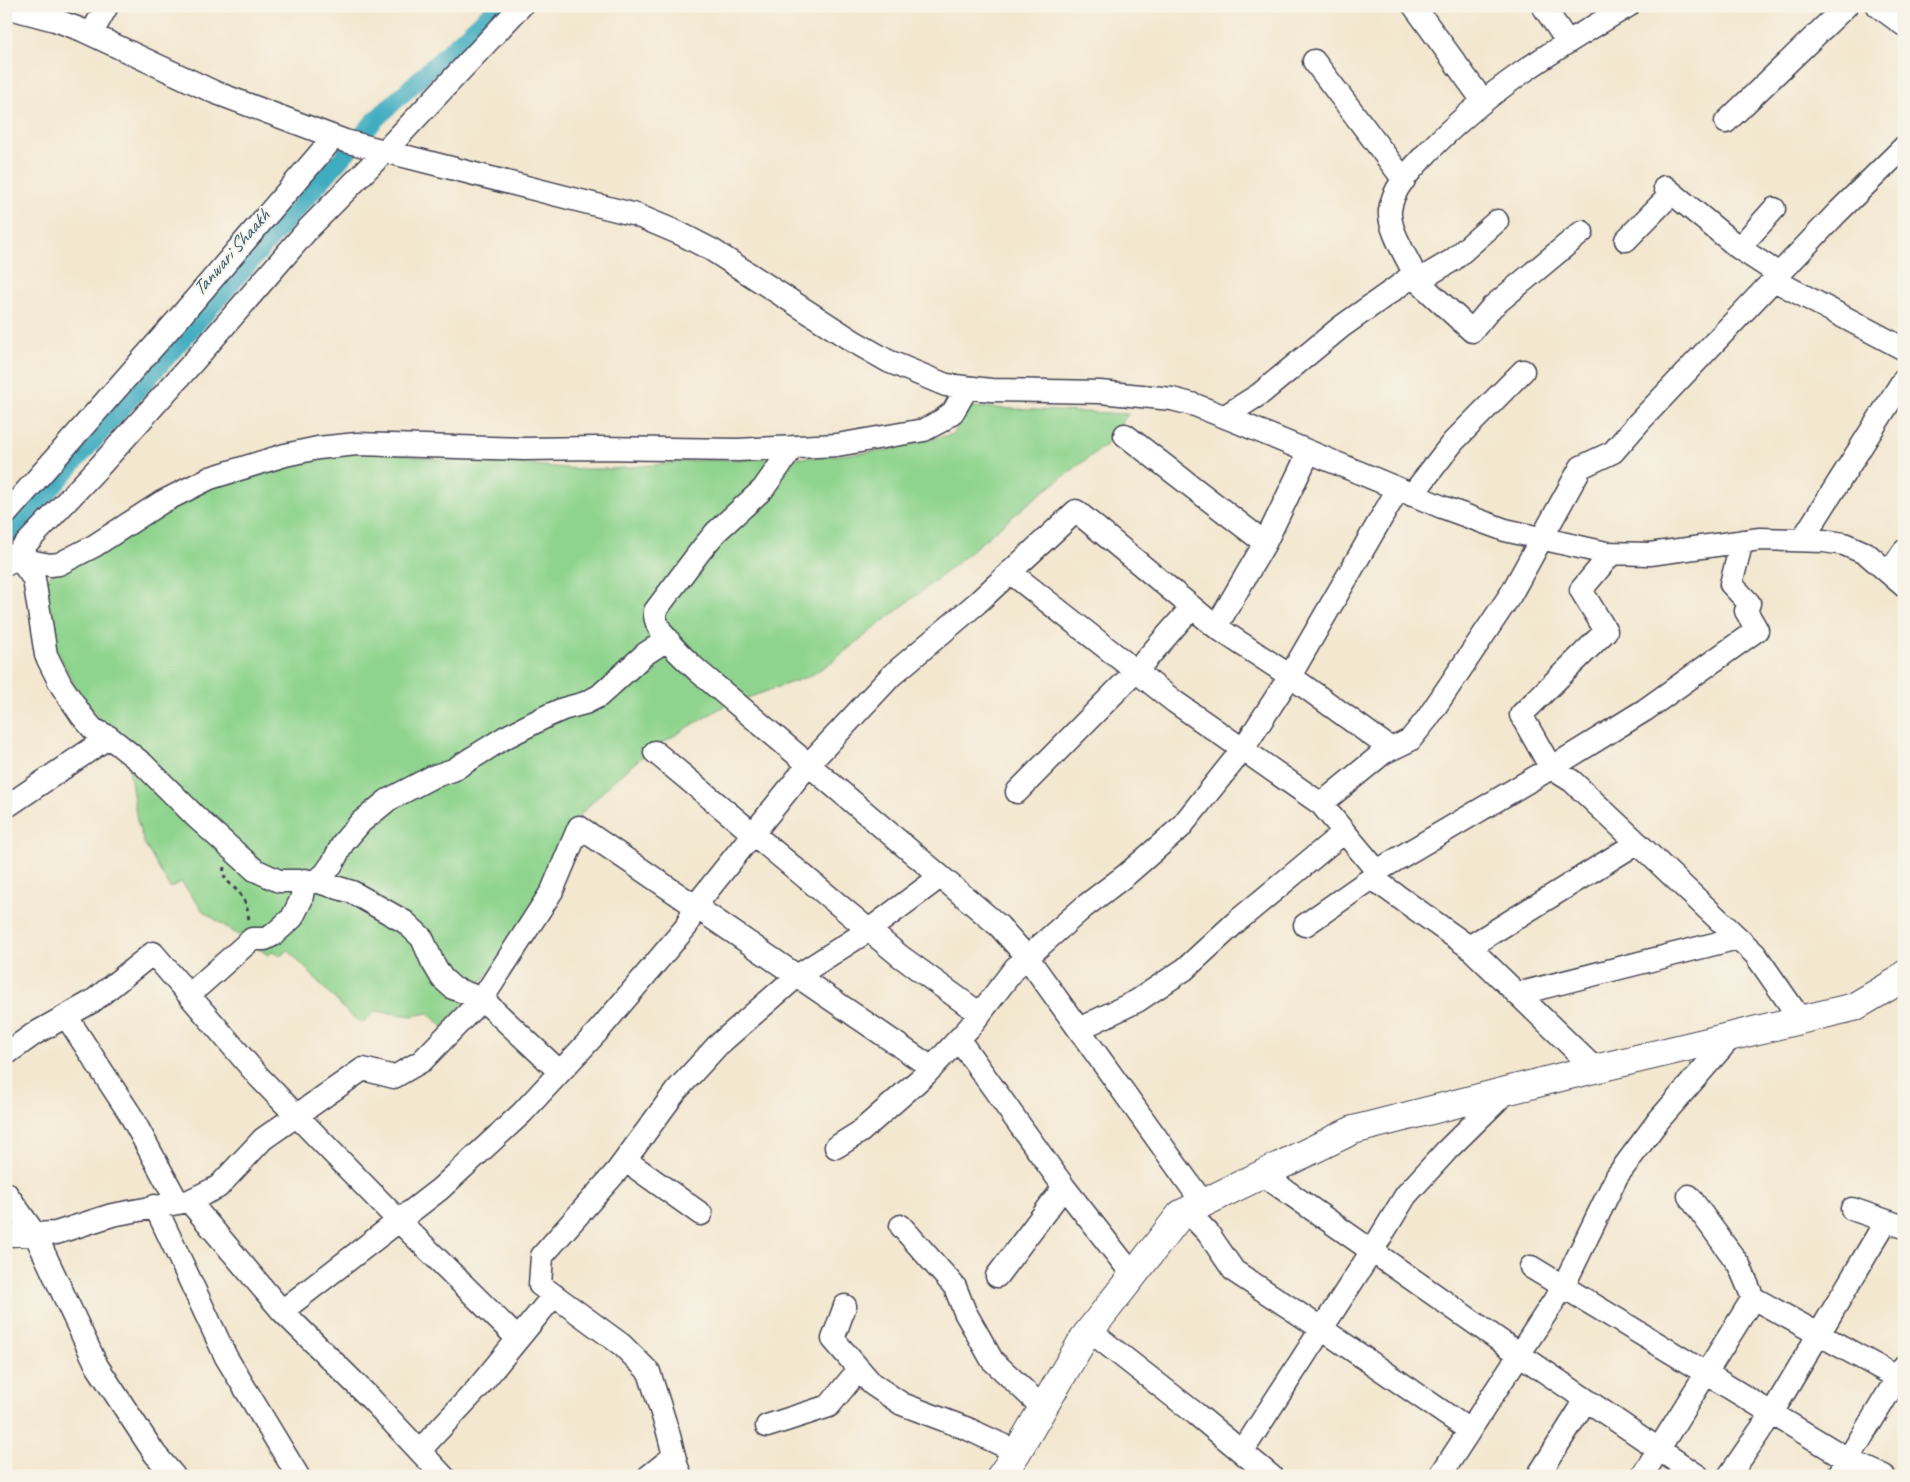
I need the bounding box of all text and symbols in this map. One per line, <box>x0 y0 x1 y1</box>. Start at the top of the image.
water label: Tanwari Shaakh <box>187 204 276 301</box>

